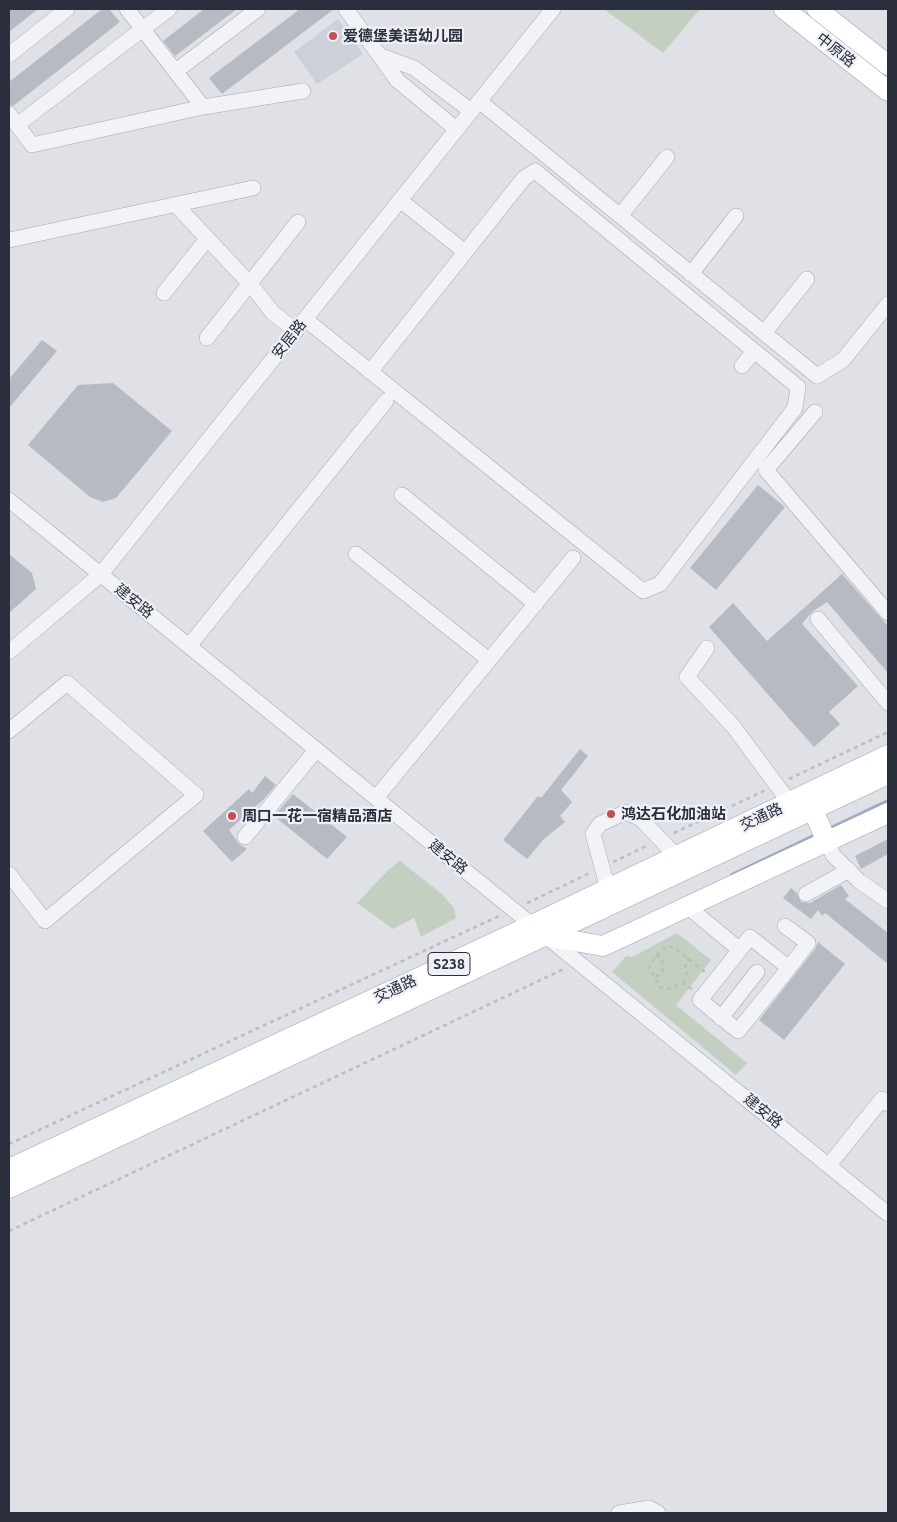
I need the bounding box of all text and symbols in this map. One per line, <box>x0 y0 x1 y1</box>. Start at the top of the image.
place label: 爱德堡美语幼儿园 <box>343 27 463 45</box>
street label: 中原路 <box>813 29 859 71</box>
marker: 爱德堡美语幼儿园 <box>327 30 339 42</box>
street label: 安居路 <box>268 316 310 362</box>
street label: 建安路 <box>111 580 157 622</box>
street label: 交通路 <box>737 799 785 835</box>
place label: 鸿达石化加油站 <box>621 805 726 823</box>
place label: 周口一花一宿精品酒店 <box>242 807 392 825</box>
marker: 鸿达石化加油站 <box>605 808 617 820</box>
marker: 周口一花一宿精品酒店 <box>226 810 238 822</box>
street label: 建安路 <box>425 836 471 878</box>
road number: S238 <box>428 952 470 976</box>
street label: 交通路 <box>371 971 419 1007</box>
street label: 建安路 <box>740 1090 786 1132</box>

